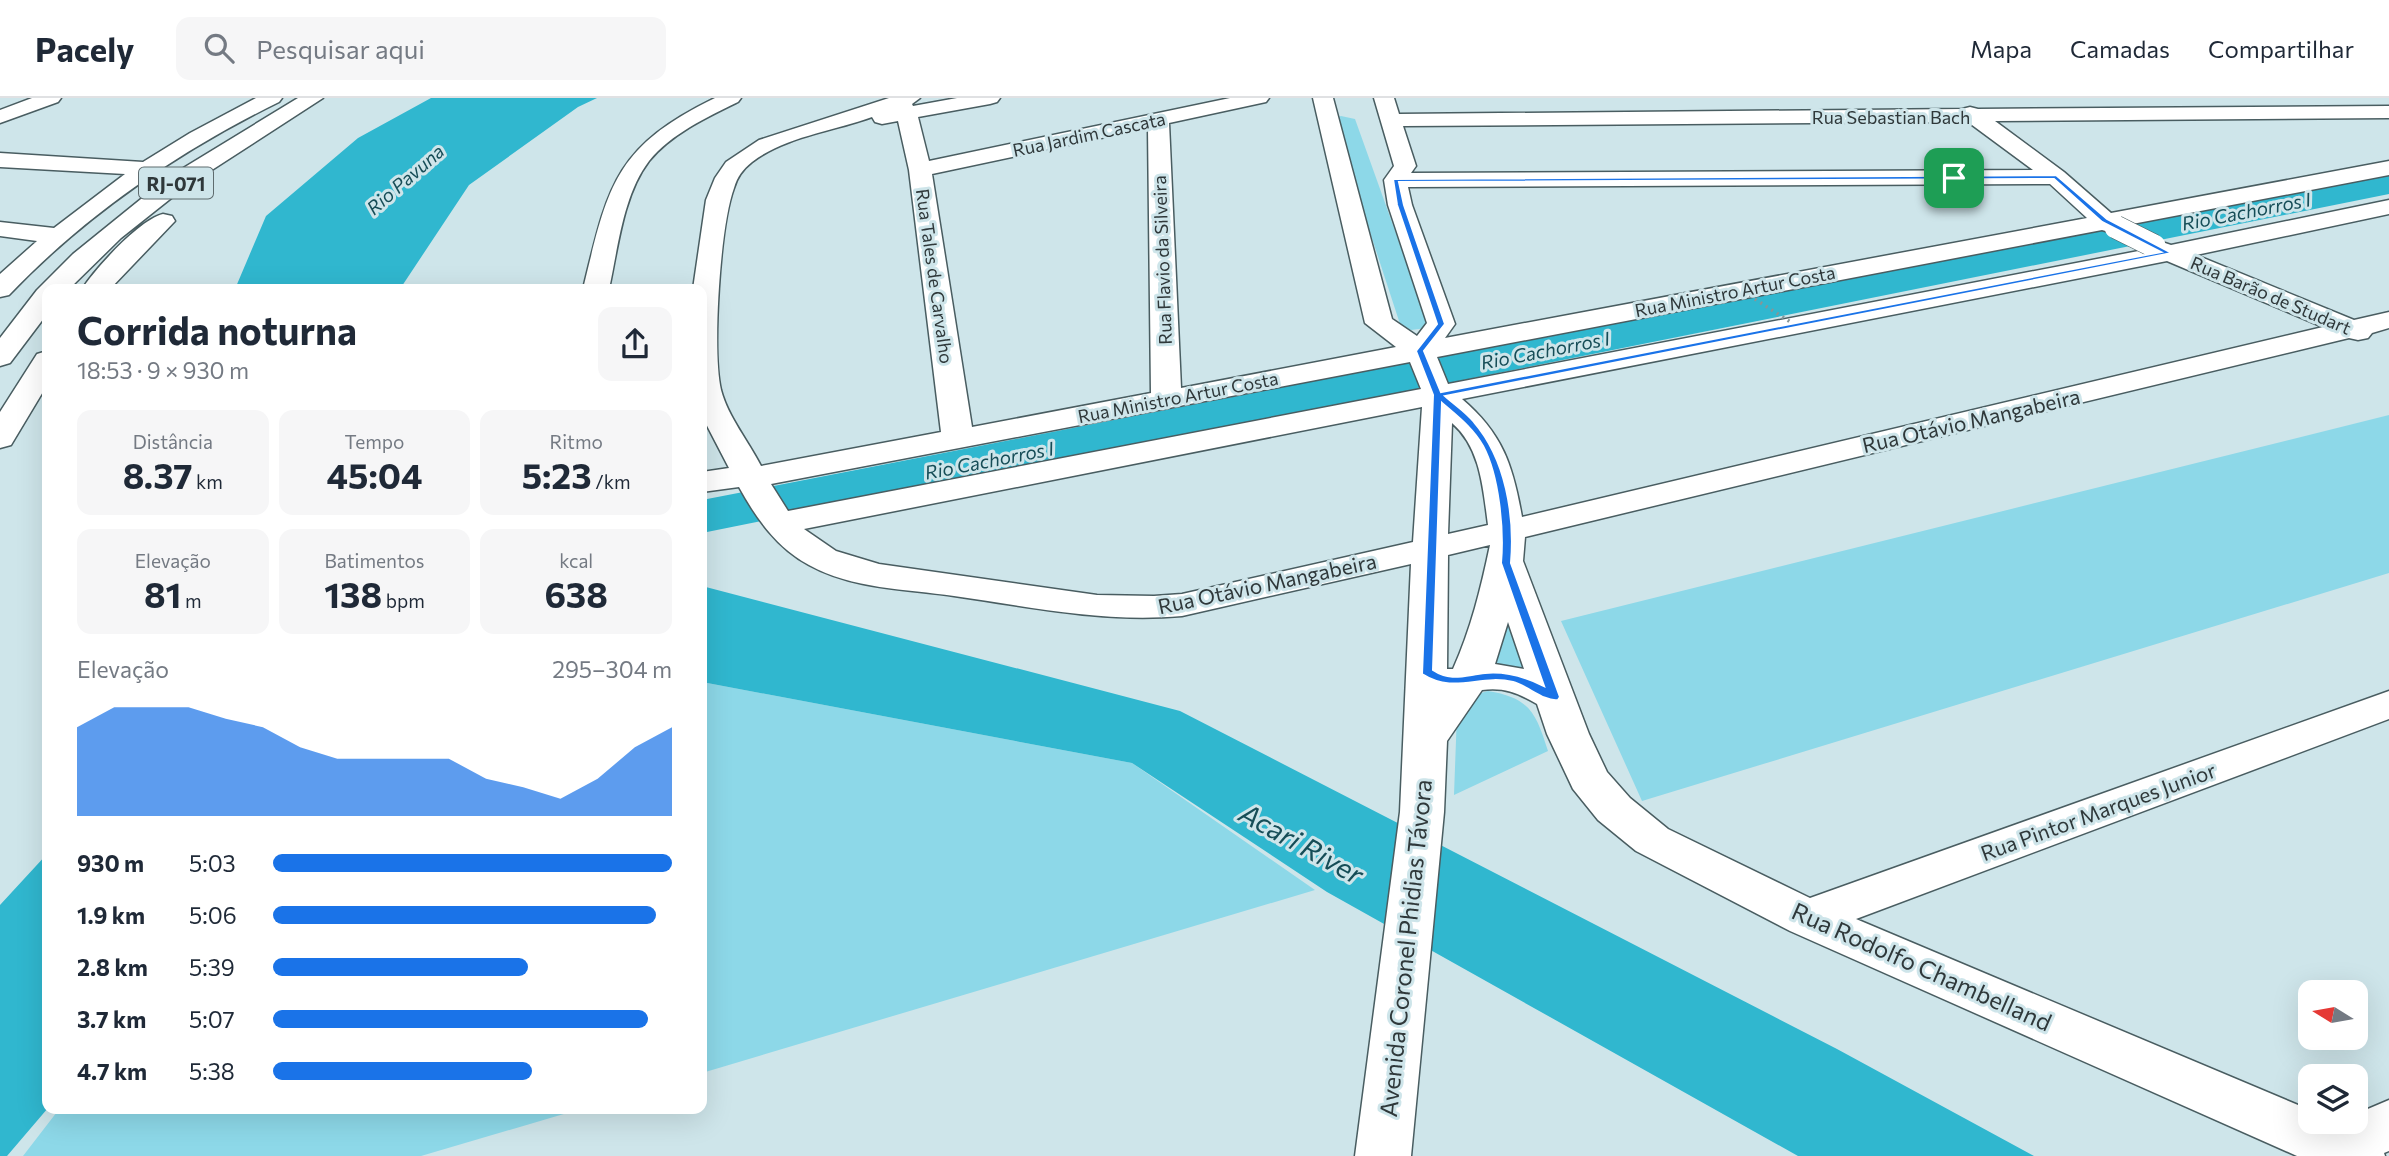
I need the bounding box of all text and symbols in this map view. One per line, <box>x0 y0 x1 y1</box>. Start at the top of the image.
search box <box>176 17 666 80</box>
text: Pacely <box>35 28 134 69</box>
icon: search <box>200 29 238 67</box>
text: Pesquisar aqui <box>256 33 425 64</box>
text: Mapa <box>1970 34 2032 63</box>
text: Camadas <box>2070 34 2170 63</box>
text: Compartilhar <box>2208 34 2354 63</box>
street label: Rua Sebastian Bach <box>1812 106 1970 128</box>
street label: Rua Jardim Cascata <box>1011 107 1167 161</box>
water label: Rio Pavuna <box>362 139 449 219</box>
pin <box>1924 148 1984 208</box>
icon: arrive <box>1935 159 1973 197</box>
road number: RJ-071 <box>139 167 213 198</box>
street label: Rua Flavio da Silveira <box>1148 175 1176 345</box>
street label: Rua Tales de Carvalho <box>912 187 958 365</box>
water label: Rio Cachorros I <box>2180 187 2313 235</box>
street label: Rua Barão de Studart <box>2188 251 2354 339</box>
street label: Rua Ministro Artur Costa <box>1633 261 1837 321</box>
text: Corrida noturna <box>77 306 357 353</box>
button: share <box>598 307 672 381</box>
water label: Rio Cachorros I <box>1479 326 1612 374</box>
text: 18:53 · 9 × 930 m <box>77 356 249 384</box>
street label: Rua Ministro Artur Costa <box>1076 367 1280 427</box>
street label: Rua Otávio Mangabeira <box>1860 383 2082 457</box>
text: Distância <box>133 430 213 453</box>
text: Tempo <box>345 430 404 453</box>
text: Ritmo <box>549 430 603 453</box>
water label: Rio Cachorros I <box>923 436 1056 484</box>
text: 8.37 <box>123 453 192 496</box>
text: 45:04 <box>327 453 422 496</box>
text: 5:23 <box>522 453 592 496</box>
text: km <box>192 470 223 493</box>
text: /km <box>592 470 631 493</box>
street label: Rua Otávio Mangabeira <box>1155 548 1379 618</box>
text: Elevação <box>135 549 211 572</box>
text: Batimentos <box>325 549 424 572</box>
text: kcal <box>559 549 593 572</box>
text: 81 <box>144 572 181 615</box>
text: 138 <box>324 572 382 615</box>
text: 638 <box>544 572 608 615</box>
text: m <box>181 589 202 612</box>
text: bpm <box>382 589 425 612</box>
text: Elevação <box>77 655 169 683</box>
text: 295–304 m <box>552 655 672 683</box>
street label: Rua Pintor Marques Junior <box>1977 757 2219 865</box>
street label: Avenida Coronel Phidias Távora <box>1373 778 1437 1118</box>
water label: Acari River <box>1233 795 1371 891</box>
text: 930 m <box>77 849 144 877</box>
text: 5:03 <box>189 849 236 877</box>
street label: Rua Rodolfo Chambelland <box>1788 896 2056 1036</box>
text: 1.9 km <box>77 901 145 929</box>
text: 5:06 <box>189 901 237 929</box>
text: 2.8 km <box>77 953 148 981</box>
text: 5:39 <box>189 953 235 981</box>
north arrow <box>2298 980 2368 1050</box>
map controls <box>2298 980 2368 1134</box>
text: 3.7 km <box>77 1005 146 1033</box>
text: 5:07 <box>189 1005 235 1033</box>
text: 4.7 km <box>77 1057 147 1085</box>
text: 5:38 <box>189 1057 235 1085</box>
button: layers <box>2298 1064 2368 1134</box>

